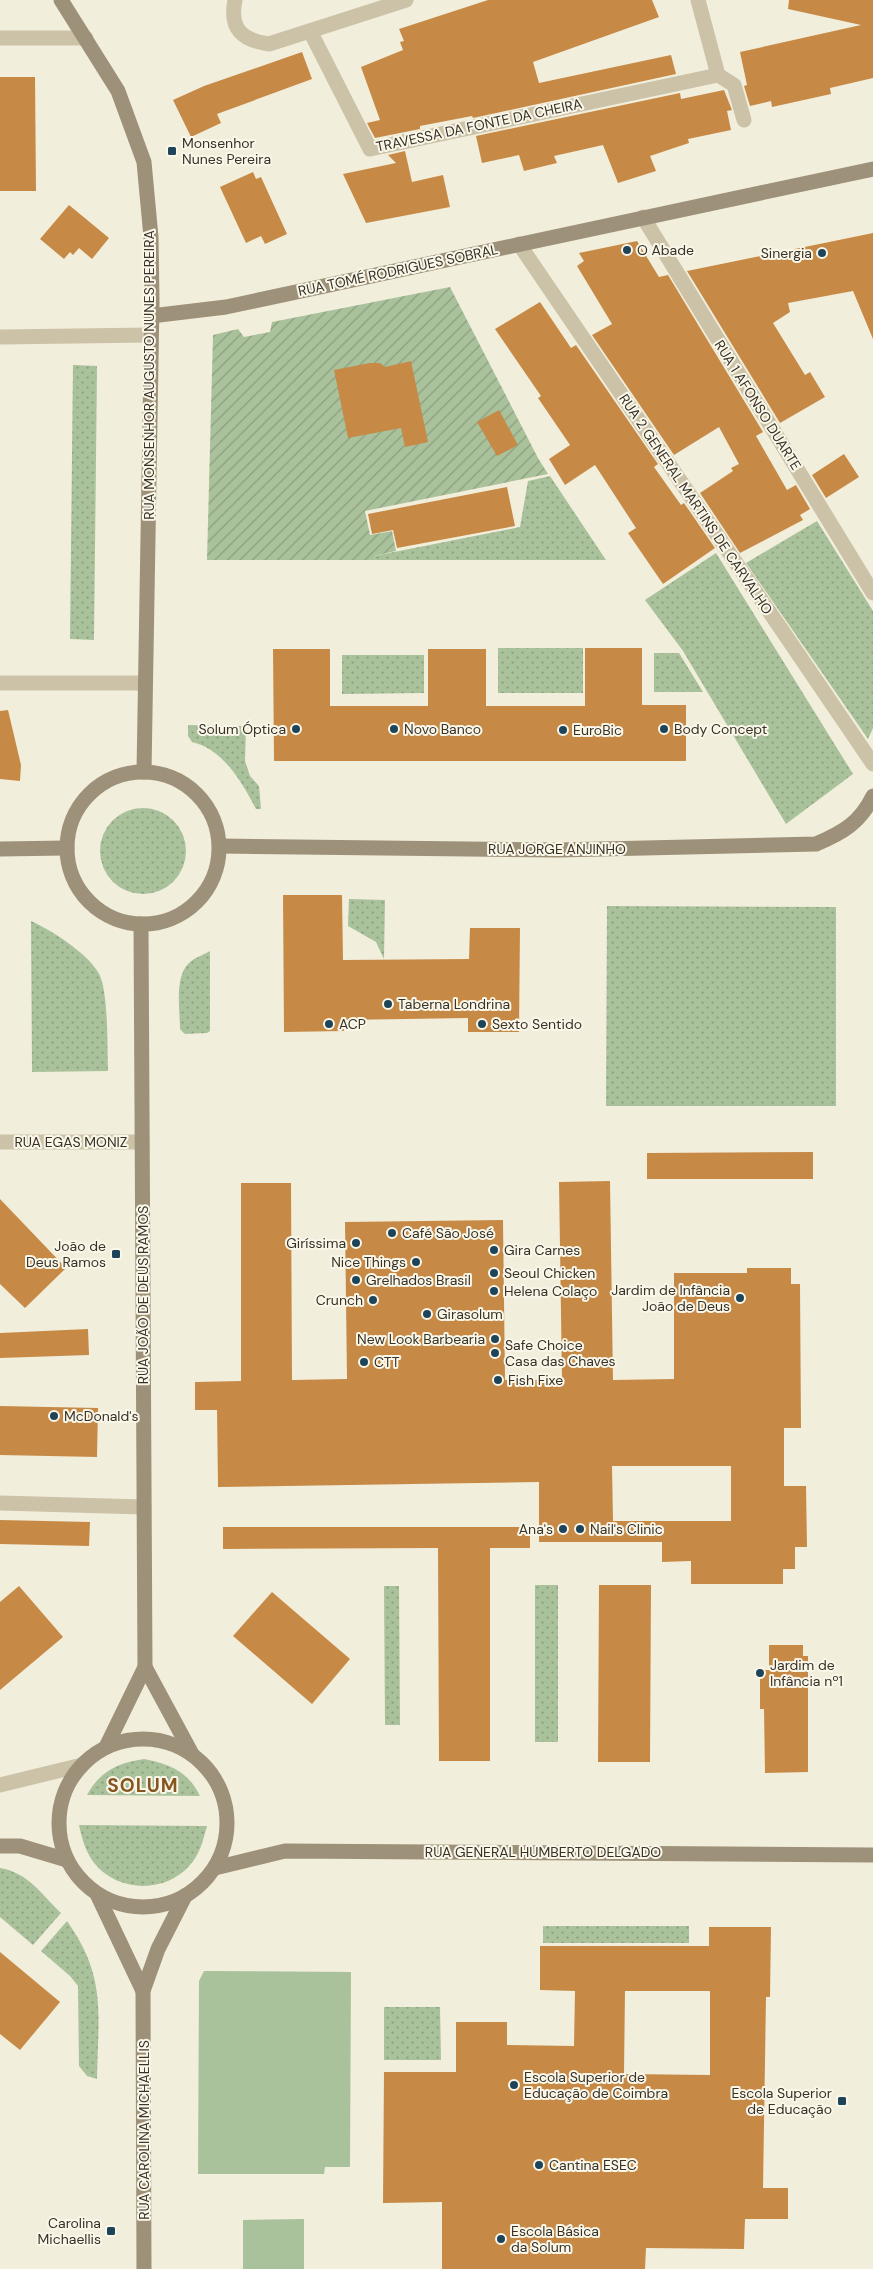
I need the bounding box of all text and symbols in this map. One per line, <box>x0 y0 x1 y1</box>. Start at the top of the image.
street label: TRAVESSA DA FONTE DA CHEIRA <box>374 94 584 156</box>
place label: Monsenhor Nunes Pereira <box>182 134 271 168</box>
marker: Monsenhor Nunes Pereira <box>166 145 178 157</box>
street label: RUA MONSENHOR AUGUSTO NUNES PEREIRA <box>140 230 158 520</box>
street label: RUA TOMÉ RODRIGUES SOBRAL <box>296 240 500 300</box>
place label: O Abade <box>637 241 694 259</box>
marker: O Abade <box>621 244 633 256</box>
place label: Sinergia <box>761 244 812 262</box>
marker: Sinergia <box>816 247 828 259</box>
street label: RUA 1 AFONSO DUARTE <box>711 337 805 473</box>
street label: RUA 2 GENERAL MARTINS DE CARVALHO <box>615 390 777 618</box>
place label: Solum Óptica <box>198 720 286 738</box>
place label: Novo Banco <box>404 720 481 738</box>
place label: Body Concept <box>674 720 767 738</box>
place label: EuroBic <box>573 721 622 739</box>
marker: Solum Óptica <box>290 723 302 735</box>
marker: Novo Banco <box>388 723 400 735</box>
marker: Body Concept <box>658 723 670 735</box>
marker: EuroBic <box>557 724 569 736</box>
street label: RUA JORGE ANJINHO <box>488 840 626 858</box>
place label: Taberna Londrina <box>398 995 510 1013</box>
marker: Taberna Londrina <box>382 998 394 1010</box>
place label: ACP <box>339 1015 366 1033</box>
place label: Sexto Sentido <box>492 1015 582 1033</box>
marker: ACP <box>323 1018 335 1030</box>
marker: Sexto Sentido <box>476 1018 488 1030</box>
street label: RUA EGAS MONIZ <box>15 1133 127 1151</box>
street label: RUA JOÃO DE DEUS RAMOS <box>134 1206 152 1384</box>
place label: Café São José <box>402 1224 494 1242</box>
marker: Café São José <box>386 1227 398 1239</box>
place label: Giríssima <box>286 1234 346 1252</box>
place label: João de Deus Ramos <box>26 1237 106 1271</box>
marker: Giríssima <box>350 1237 362 1249</box>
place label: Gira Carnes <box>504 1241 580 1259</box>
marker: Gira Carnes <box>488 1244 500 1256</box>
marker: João de Deus Ramos <box>110 1248 122 1260</box>
place label: Nice Things <box>331 1253 406 1271</box>
marker: Nice Things <box>410 1256 422 1268</box>
place label: Seoul Chicken <box>504 1264 595 1282</box>
marker: Seoul Chicken <box>488 1267 500 1279</box>
place label: Grelhados Brasil <box>366 1271 471 1289</box>
marker: Grelhados Brasil <box>350 1274 362 1286</box>
place label: Jardim de Infância João de Deus <box>611 1281 730 1315</box>
place label: Helena Colaço <box>504 1282 597 1300</box>
marker: Helena Colaço <box>488 1285 500 1297</box>
place label: Crunch <box>316 1291 363 1309</box>
marker: Jardim de Infância João de Deus <box>734 1292 746 1304</box>
marker: Crunch <box>367 1294 379 1306</box>
place label: Girasolum <box>437 1305 503 1323</box>
marker: Girasolum <box>421 1308 433 1320</box>
place label: New Look Barbearia <box>357 1330 485 1348</box>
marker: New Look Barbearia <box>489 1333 501 1345</box>
place label: Safe Choice Casa das Chaves <box>505 1336 616 1370</box>
marker: Safe Choice Casa das Chaves <box>489 1347 501 1359</box>
place label: CTT <box>374 1353 400 1371</box>
marker: CTT <box>358 1356 370 1368</box>
place label: Fish Fixe <box>508 1371 563 1389</box>
marker: Fish Fixe <box>492 1374 504 1386</box>
place label: McDonald's <box>64 1407 139 1425</box>
marker: McDonald's <box>48 1410 60 1422</box>
place label: Ana's <box>519 1520 553 1538</box>
place label: Nail's Clinic <box>590 1520 663 1538</box>
marker: Ana's <box>557 1523 569 1535</box>
marker: Nail's Clinic <box>574 1523 586 1535</box>
place label: Jardim de Infância nº1 <box>770 1656 843 1690</box>
marker: Jardim de Infância nº1 <box>754 1667 766 1679</box>
district label: SOLUM <box>107 1773 179 1798</box>
street label: RUA GENERAL HUMBERTO DELGADO <box>425 1843 661 1861</box>
street label: RUA CAROLINA MICHAELLIS <box>135 2040 153 2220</box>
place label: Escola Superior de Educação de Coimbra <box>524 2068 668 2102</box>
marker: Escola Superior de Educação de Coimbra <box>508 2079 520 2091</box>
place label: Escola Superior de Educação <box>731 2084 832 2118</box>
marker: Escola Superior de Educação <box>836 2095 848 2107</box>
place label: Cantina ESEC <box>549 2156 637 2174</box>
marker: Cantina ESEC <box>533 2159 545 2171</box>
place label: Carolina Michaellis <box>38 2214 101 2248</box>
place label: Escola Básica da Solum <box>511 2222 599 2256</box>
marker: Carolina Michaellis <box>105 2225 117 2237</box>
marker: Escola Básica da Solum <box>495 2233 507 2245</box>

